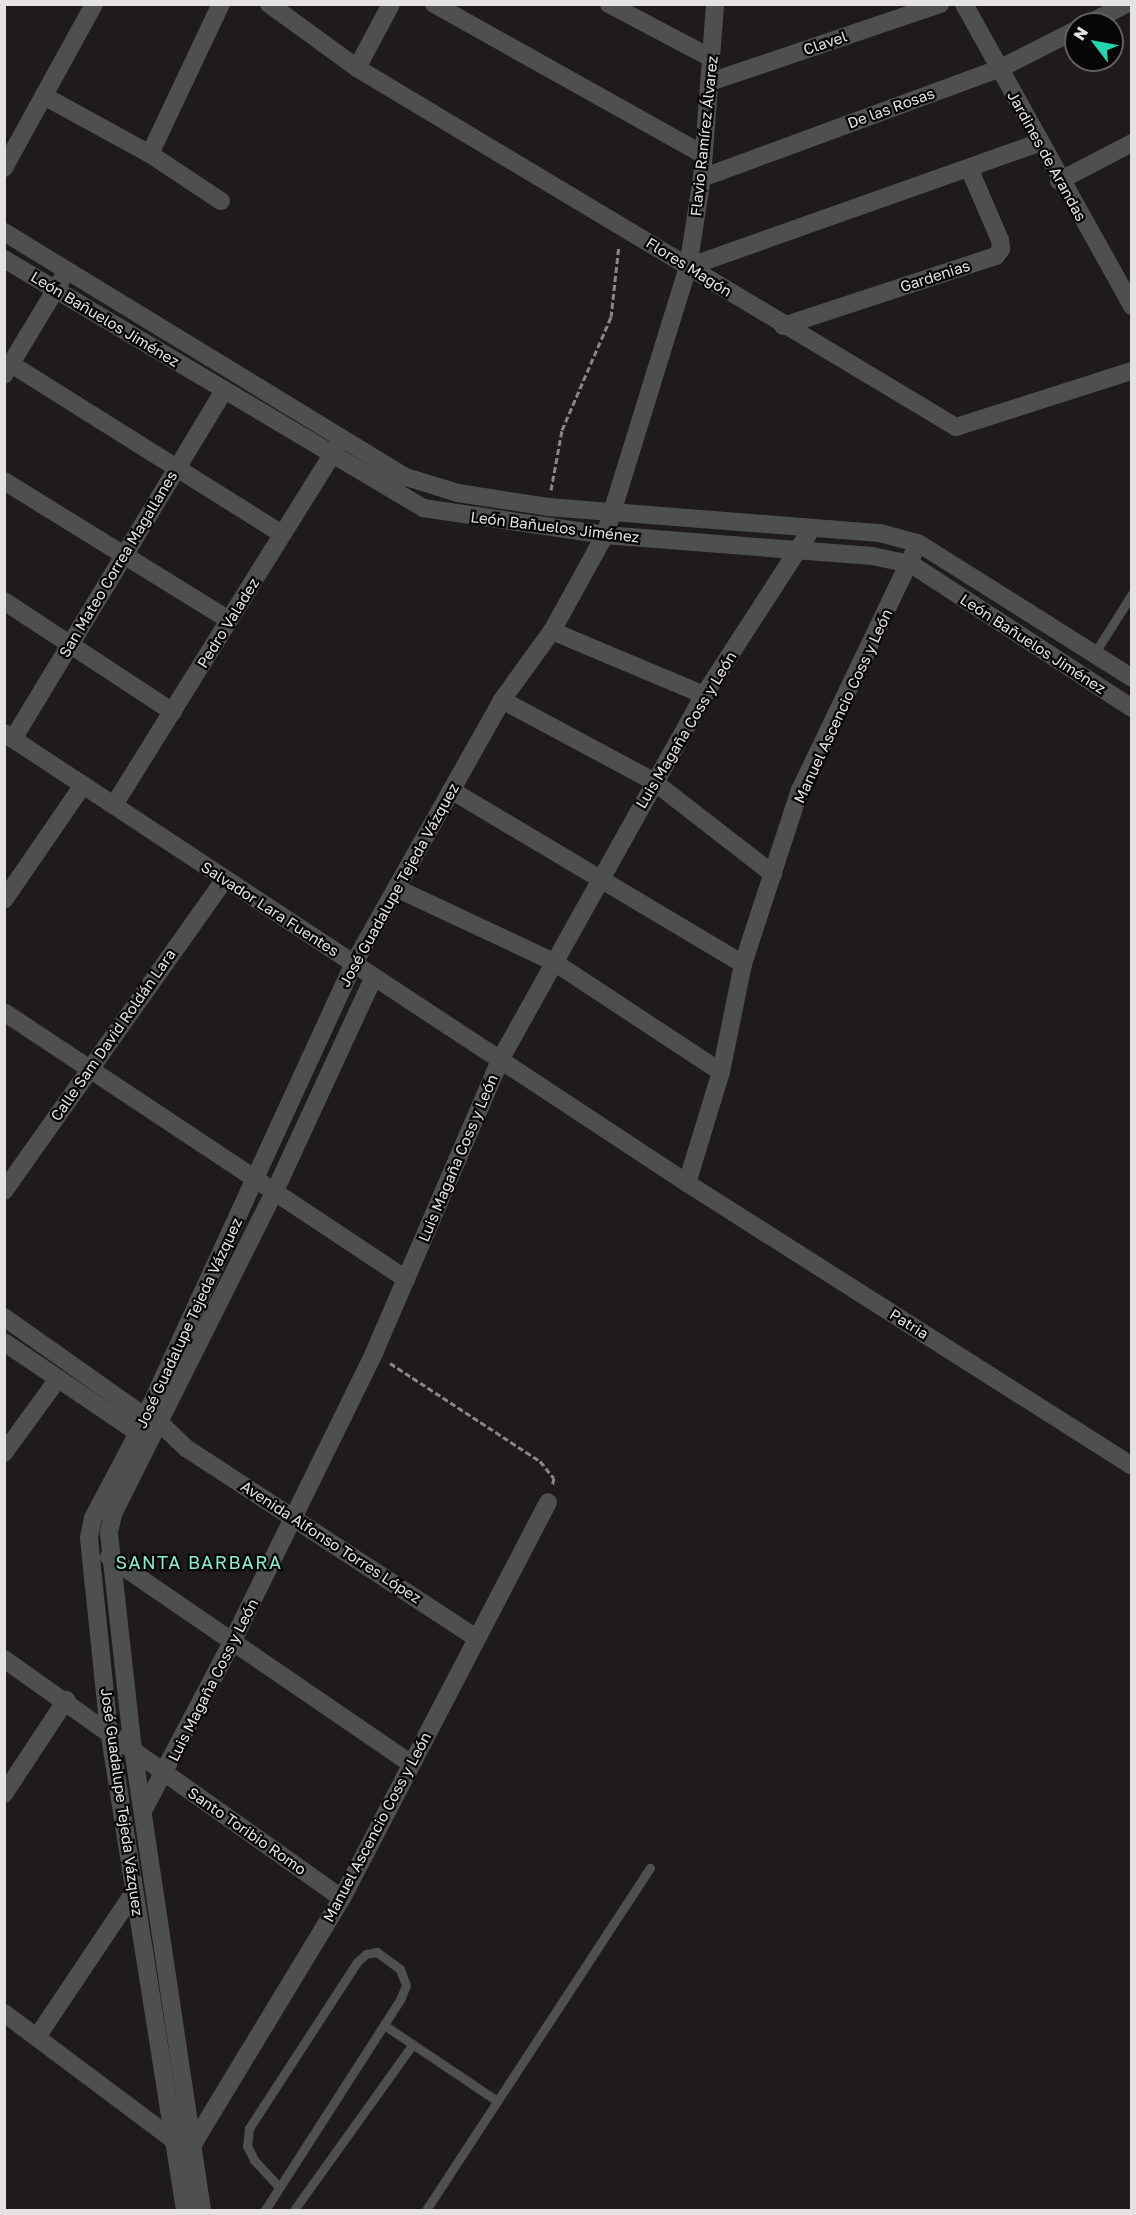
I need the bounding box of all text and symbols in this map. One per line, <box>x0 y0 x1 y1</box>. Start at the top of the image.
north arrow <box>1064 12 1124 72</box>
text: N <box>1069 23 1092 44</box>
street label: Clavel <box>801 27 849 59</box>
street label: Flavio Ramírez Álvarez <box>687 55 721 217</box>
street label: De las Rosas <box>845 84 937 132</box>
street label: Jardines de Arandas <box>1004 88 1090 224</box>
street label: Flores Magón <box>643 234 735 300</box>
street label: Gardenias <box>898 256 972 296</box>
street label: León Bañuelos Jiménez <box>28 268 182 370</box>
street label: San Mateo Correa Magallanes <box>55 467 181 661</box>
street label: León Bañuelos Jiménez <box>470 508 640 546</box>
street label: Pedro Valadez <box>193 575 263 671</box>
street label: León Bañuelos Jiménez <box>957 590 1109 698</box>
street label: Manuel Ascencio Coss y León <box>790 606 896 806</box>
street label: Luis Magaña Coss y León <box>632 648 740 812</box>
street label: José Guadalupe Tejeda Vázquez <box>335 780 463 990</box>
street label: Salvador Lara Fuentes <box>198 858 342 960</box>
street label: Calle Sam David Roldán Lara <box>47 946 179 1124</box>
street label: Luis Magaña Coss y León <box>415 1072 501 1244</box>
street label: José Guadalupe Tejeda Vázquez <box>132 1215 246 1431</box>
street label: Patria <box>886 1305 932 1343</box>
street label: Avenida Alfonso Torres López <box>238 1477 424 1607</box>
district label: SANTA BARBARA <box>116 1551 282 1573</box>
street label: Luis Magaña Coss y León <box>164 1596 262 1764</box>
street label: José Guadalupe Tejeda Vázquez <box>97 1687 147 1917</box>
street label: Manuel Ascencio Coss y León <box>319 1729 435 1925</box>
street label: Santo Toribio Romo <box>184 1783 310 1879</box>

